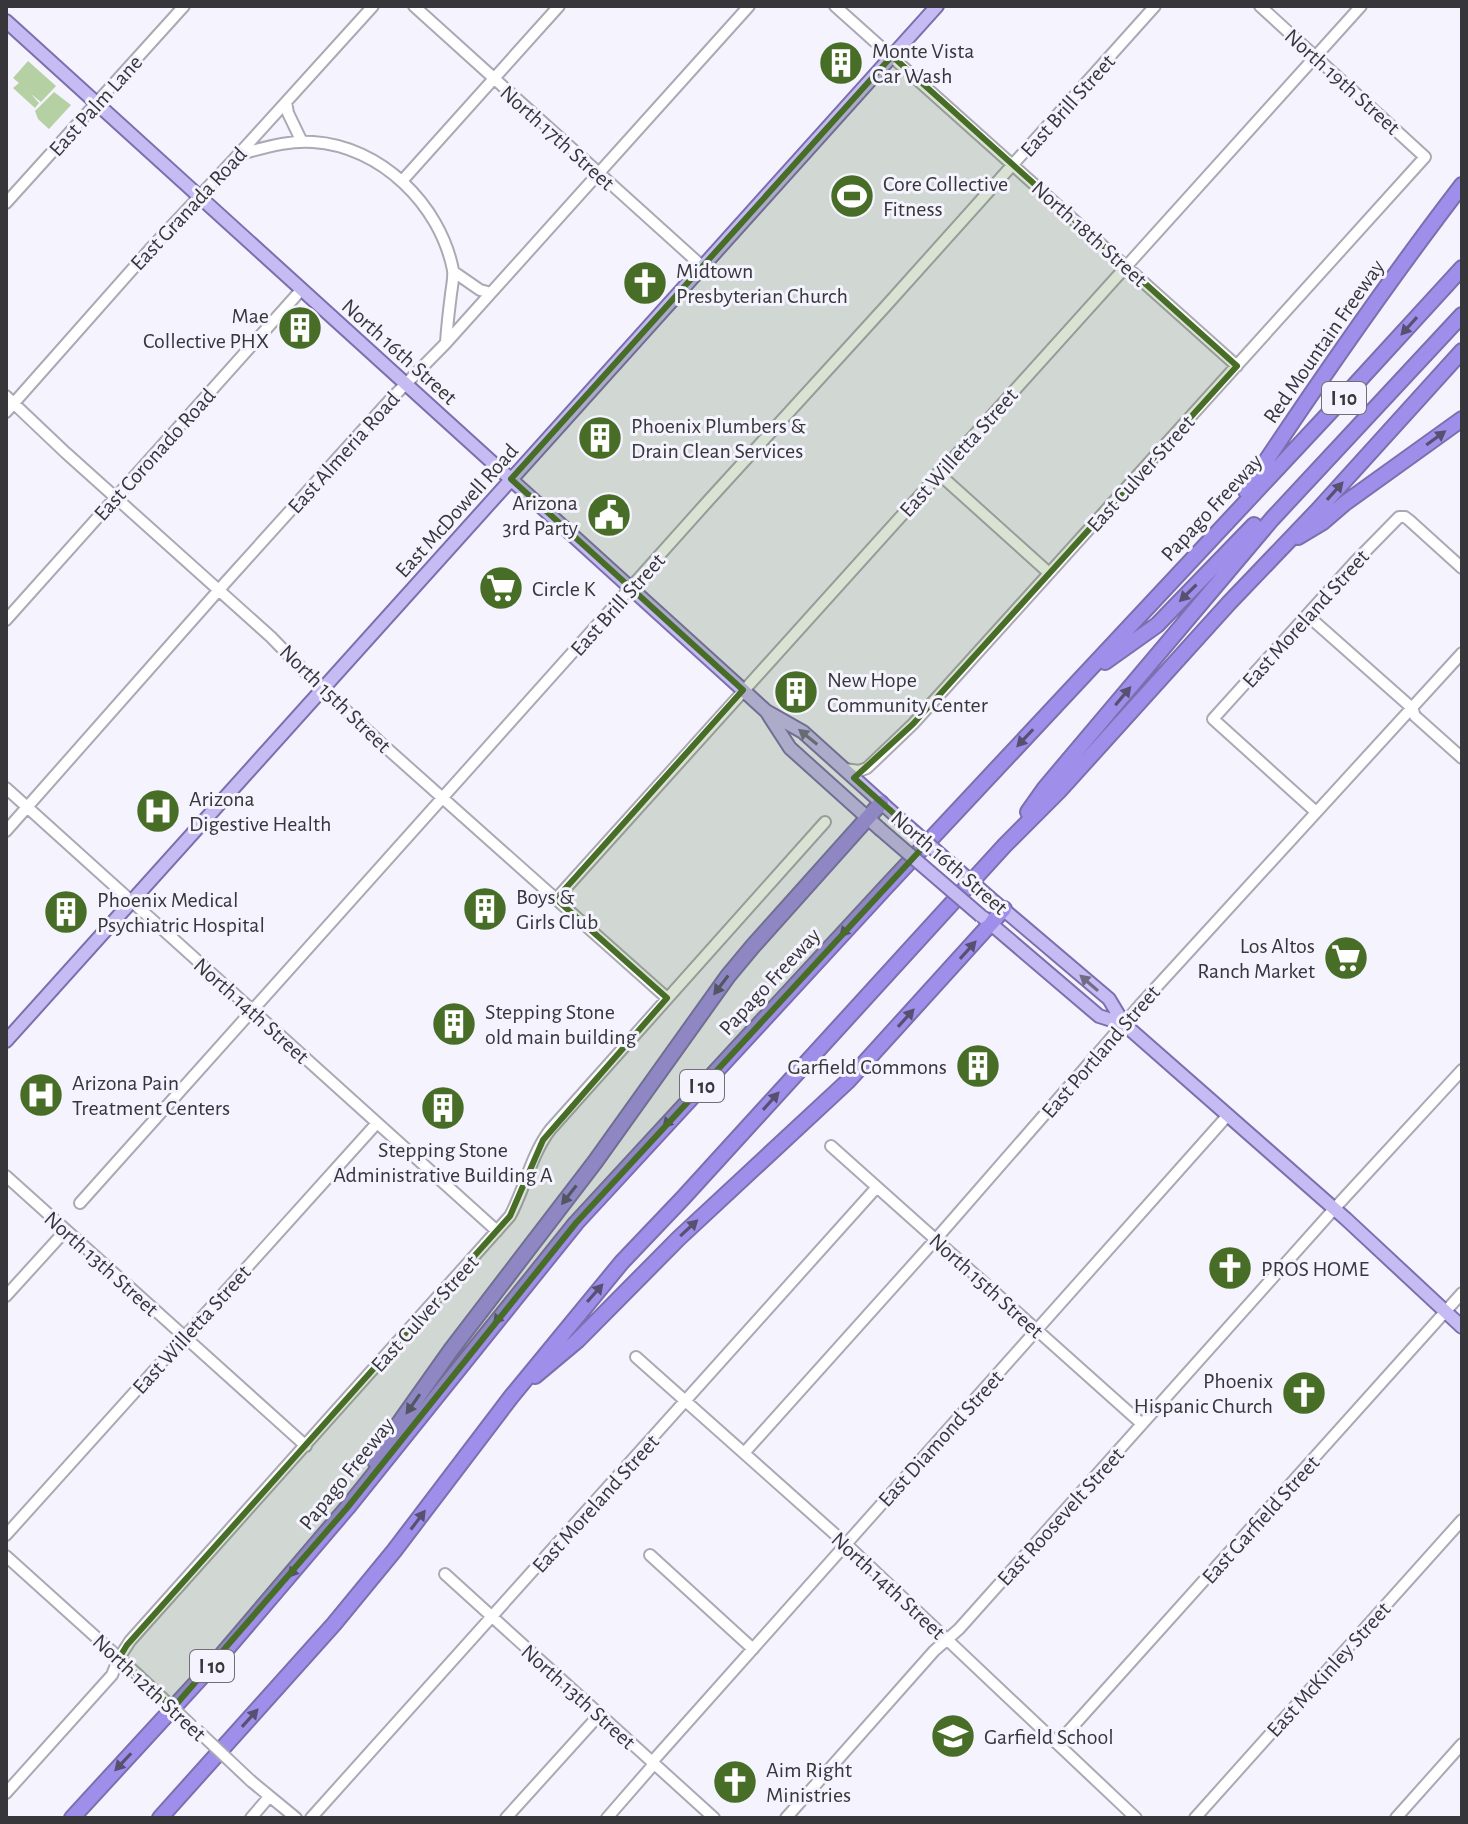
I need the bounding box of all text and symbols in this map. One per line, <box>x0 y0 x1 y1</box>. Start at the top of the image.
street label: North 19th Street <box>1281 25 1404 139</box>
building icon: Monte Vista Car Wash <box>817 39 865 87</box>
place label: Monte Vista Car Wash <box>872 40 974 87</box>
street label: East Brill Street <box>1016 50 1119 161</box>
street label: East Palm Lane <box>45 51 147 160</box>
street label: North 17th Street <box>496 81 619 194</box>
street label: East Granada Road <box>126 143 251 274</box>
sports icon: Core Collective Fitness <box>828 172 876 220</box>
place label: Core Collective Fitness <box>883 173 1008 220</box>
street label: North 18th Street <box>1028 177 1151 291</box>
street label: Red Mountain Freeway <box>1259 255 1389 427</box>
church icon: Midtown Presbyterian Church <box>621 259 669 307</box>
place label: Midtown Presbyterian Church <box>676 260 848 307</box>
street label: North 16th Street <box>338 295 461 409</box>
building icon: Mae Collective PHX <box>276 304 324 352</box>
place label: Mae Collective PHX <box>143 305 269 352</box>
one-way arrow <box>1401 316 1419 335</box>
road number: I 10 <box>1322 382 1366 414</box>
street label: East Coronado Road <box>90 384 220 525</box>
street label: East Willetta Street <box>895 384 1022 521</box>
street label: East Almeria Road <box>284 388 404 518</box>
street label: East Culver Street <box>1083 411 1199 536</box>
building icon: Phoenix Plumbers & Drain Clean Services <box>576 414 624 462</box>
place label: Phoenix Plumbers & Drain Clean Services <box>631 415 807 462</box>
one-way arrow <box>1425 430 1447 446</box>
street label: East McDowell Road <box>391 440 522 582</box>
street label: Papago Freeway <box>1157 449 1267 565</box>
one-way arrow <box>1325 481 1343 500</box>
public building icon: Arizona 3rd Party <box>585 491 633 539</box>
place label: Arizona 3rd Party <box>502 492 579 539</box>
street label: East Moreland Street <box>1238 545 1373 692</box>
street label: East Brill Street <box>566 549 669 660</box>
supermarket icon: Circle K <box>477 564 525 612</box>
place label: Circle K <box>532 578 597 600</box>
one-way arrow <box>1179 583 1198 602</box>
street label: North 15th Street <box>276 640 395 757</box>
building icon: New Hope Community Center <box>772 668 820 716</box>
place label: New Hope Community Center <box>827 669 988 716</box>
one-way arrow <box>1114 686 1131 706</box>
one-way arrow <box>1017 728 1035 747</box>
one-way arrow <box>798 730 818 746</box>
hospital icon: Arizona Digestive Health <box>134 787 182 835</box>
place label: Arizona Digestive Health <box>189 788 331 835</box>
street label: North 16th Street <box>887 807 1012 919</box>
building icon: Boys & Girls Club <box>461 885 509 933</box>
place label: Boys & Girls Club <box>516 886 598 933</box>
building icon: Phoenix Medical Psychiatric Hospital <box>42 888 90 936</box>
place label: Phoenix Medical Psychiatric Hospital <box>97 889 265 936</box>
one-way arrow <box>840 919 858 938</box>
street label: Papago Freeway <box>715 923 825 1039</box>
supermarket icon: Los Altos Ranch Market <box>1322 934 1370 982</box>
place label: Los Altos Ranch Market <box>1197 935 1315 982</box>
one-way arrow <box>959 940 977 959</box>
street label: North 14th Street <box>190 954 313 1068</box>
one-way arrow <box>714 975 730 995</box>
one-way arrow <box>1080 975 1100 992</box>
street label: East Portland Street <box>1037 981 1164 1122</box>
building icon: Stepping Stone old main building <box>430 1000 478 1048</box>
place label: Stepping Stone old main building <box>485 1001 637 1048</box>
one-way arrow <box>897 1009 914 1029</box>
building icon: Garfield Commons <box>954 1042 1002 1090</box>
place label: Garfield Commons <box>788 1056 947 1078</box>
road number: I 10 <box>680 1070 724 1102</box>
hospital icon: Arizona Pain Treatment Centers <box>17 1071 65 1119</box>
place label: Arizona Pain Treatment Centers <box>72 1072 230 1119</box>
building icon: Stepping Stone Administrative Building A <box>419 1084 467 1132</box>
one-way arrow <box>762 1092 779 1112</box>
one-way arrow <box>663 1109 681 1128</box>
place label: Stepping Stone Administrative Building A <box>333 1139 553 1186</box>
one-way arrow <box>561 1185 577 1206</box>
street label: North 13th Street <box>40 1207 163 1320</box>
one-way arrow <box>680 1220 699 1238</box>
street label: North 15th Street <box>925 1229 1048 1342</box>
church icon: PROS HOME <box>1206 1244 1254 1292</box>
street label: East Culver Street <box>367 1251 483 1376</box>
place label: PROS HOME <box>1261 1258 1369 1280</box>
street label: East Willetta Street <box>128 1261 255 1398</box>
one-way arrow <box>586 1283 603 1303</box>
one-way arrow <box>493 1305 510 1325</box>
street label: East Diamond Street <box>874 1366 1007 1511</box>
church icon: Phoenix Hispanic Church <box>1280 1369 1328 1417</box>
place label: Phoenix Hispanic Church <box>1134 1370 1273 1417</box>
one-way arrow <box>406 1393 421 1414</box>
street label: Papago Freeway <box>295 1413 399 1534</box>
street label: East Moreland Street <box>528 1430 663 1577</box>
street label: East Roosevelt Street <box>993 1443 1128 1590</box>
street label: East Garfield Street <box>1198 1451 1324 1588</box>
one-way arrow <box>409 1510 425 1530</box>
street label: North 14th Street <box>827 1528 949 1644</box>
one-way arrow <box>288 1557 305 1577</box>
street label: East McKinley Street <box>1263 1598 1395 1741</box>
street label: North 12th Street <box>88 1630 210 1746</box>
street label: North 13th Street <box>517 1640 640 1753</box>
road number: I 10 <box>190 1650 234 1682</box>
one-way arrow <box>241 1709 258 1729</box>
school or university icon: Garfield School <box>929 1712 977 1760</box>
place label: Garfield School <box>984 1726 1114 1748</box>
one-way arrow <box>115 1752 133 1771</box>
church icon: Aim Right Ministries <box>711 1758 759 1806</box>
place label: Aim Right Ministries <box>766 1759 852 1806</box>

